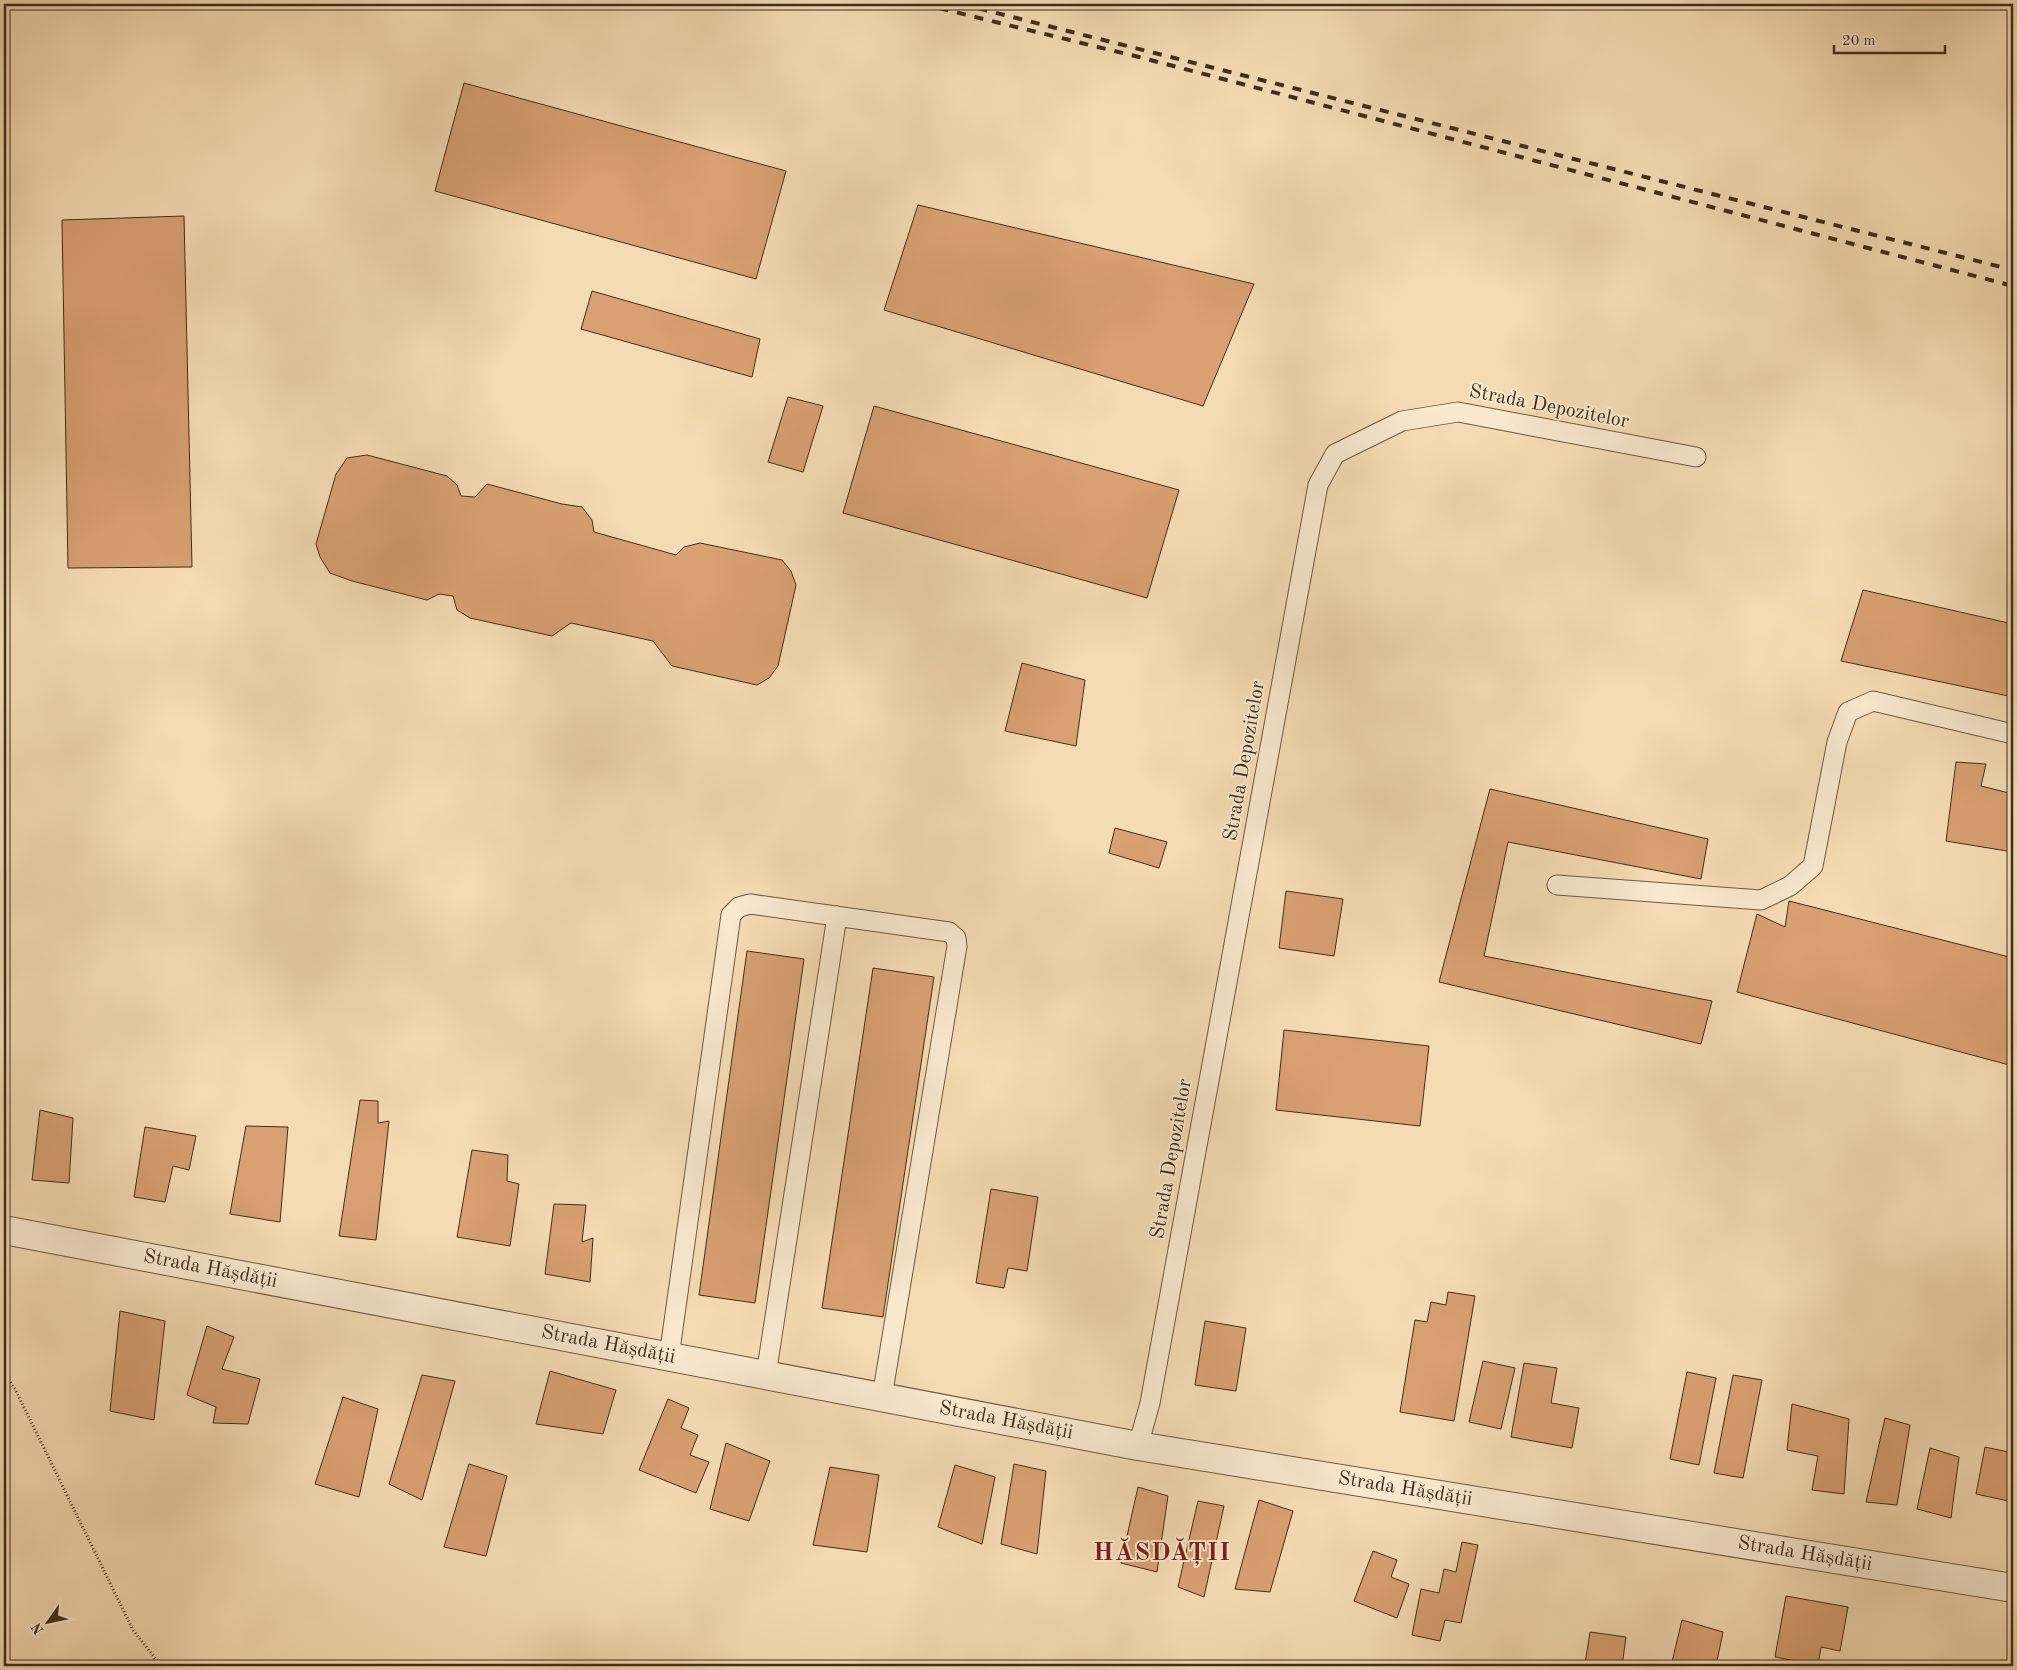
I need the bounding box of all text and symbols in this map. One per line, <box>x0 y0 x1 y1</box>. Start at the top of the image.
scale bar <box>1834 22 1946 54</box>
text: 20 m <box>1842 34 1876 49</box>
street label: Strada Depozitelor <box>1467 382 1631 432</box>
street label: Strada Depozitelor <box>1221 679 1269 843</box>
street label: Strada Depozitelor <box>1148 1077 1196 1241</box>
street label: Strada Hășdății <box>142 1247 279 1292</box>
street label: Strada Hășdății <box>539 1323 677 1368</box>
street label: Strada Hășdății <box>937 1398 1075 1443</box>
street label: Strada Hășdății <box>1336 1469 1474 1510</box>
street label: Strada Hășdății <box>1736 1533 1874 1575</box>
district label: HĂSDĂȚII <box>1093 1537 1231 1567</box>
north arrow <box>22 1598 72 1648</box>
text: N <box>29 1620 47 1637</box>

